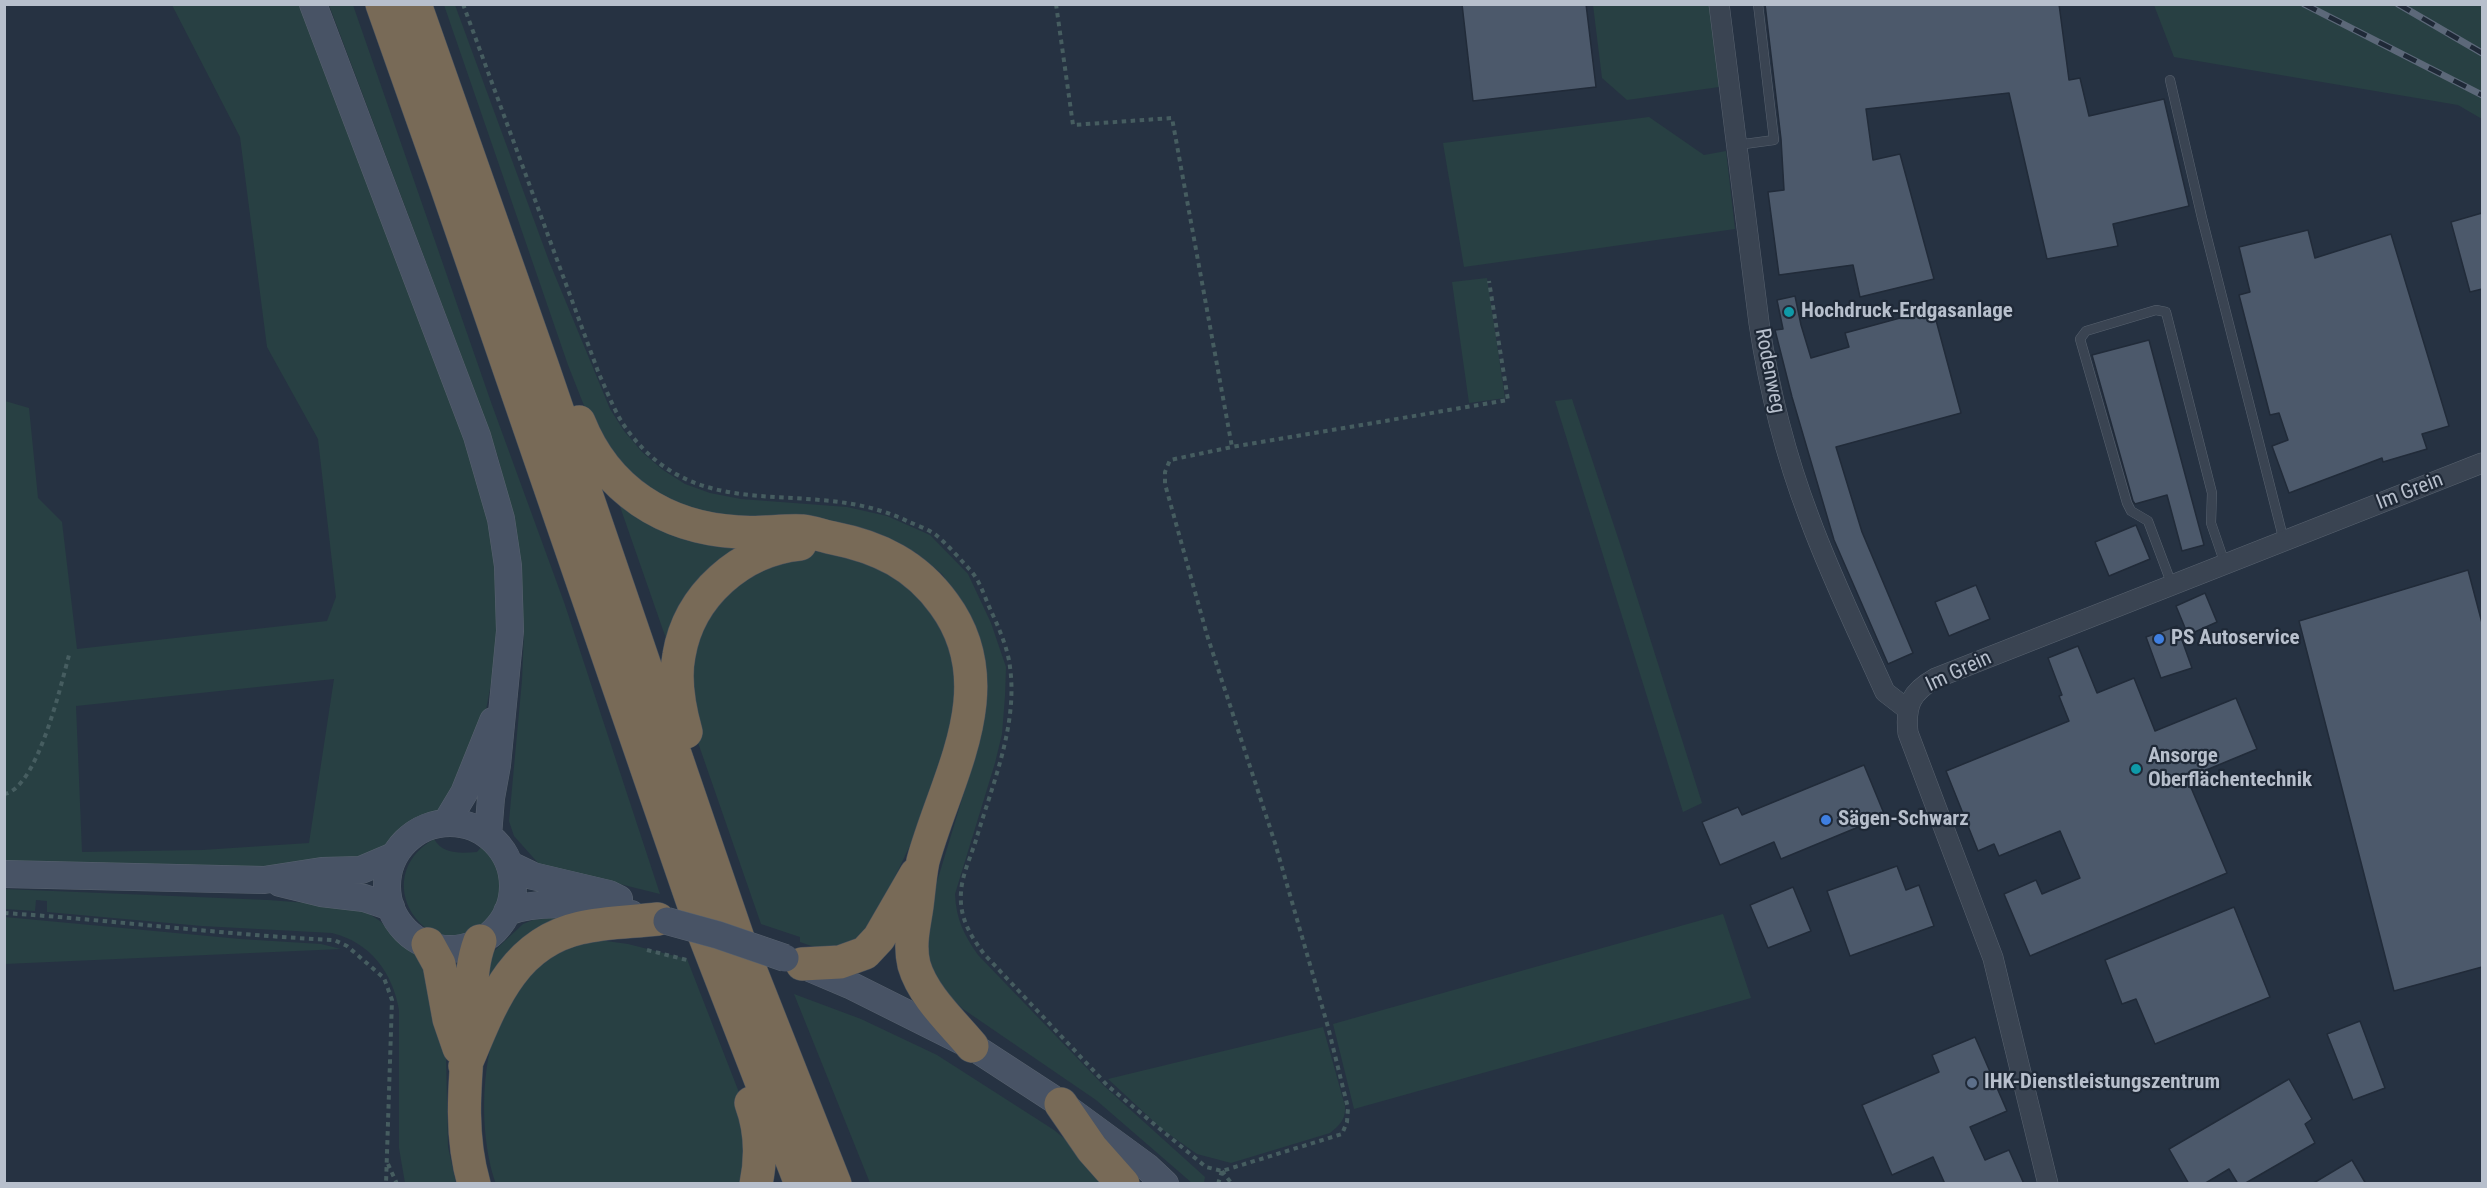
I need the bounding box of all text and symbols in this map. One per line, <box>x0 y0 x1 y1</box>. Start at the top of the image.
place label: Hochdruck-Erdgasanlage <box>1801 299 2013 325</box>
marker: Hochdruck-Erdgasanlage <box>1782 305 1796 319</box>
street label: Rodenweg <box>1748 326 1790 416</box>
street label: Im Grein <box>2373 468 2447 516</box>
place label: PS Autoservice <box>2171 626 2300 652</box>
marker: PS Autoservice <box>2152 632 2166 646</box>
street label: Im Grein <box>1922 646 1996 698</box>
place label: Ansorge Oberflächentechnik <box>2148 744 2312 794</box>
marker: Ansorge Oberflächentechnik <box>2129 762 2143 776</box>
place label: Sägen-Schwarz <box>1838 807 1969 833</box>
marker: Sägen-Schwarz <box>1819 813 1833 827</box>
place label: IHK-Dienstleistungszentrum <box>1984 1070 2220 1096</box>
marker: IHK-Dienstleistungszentrum <box>1965 1076 1979 1090</box>

